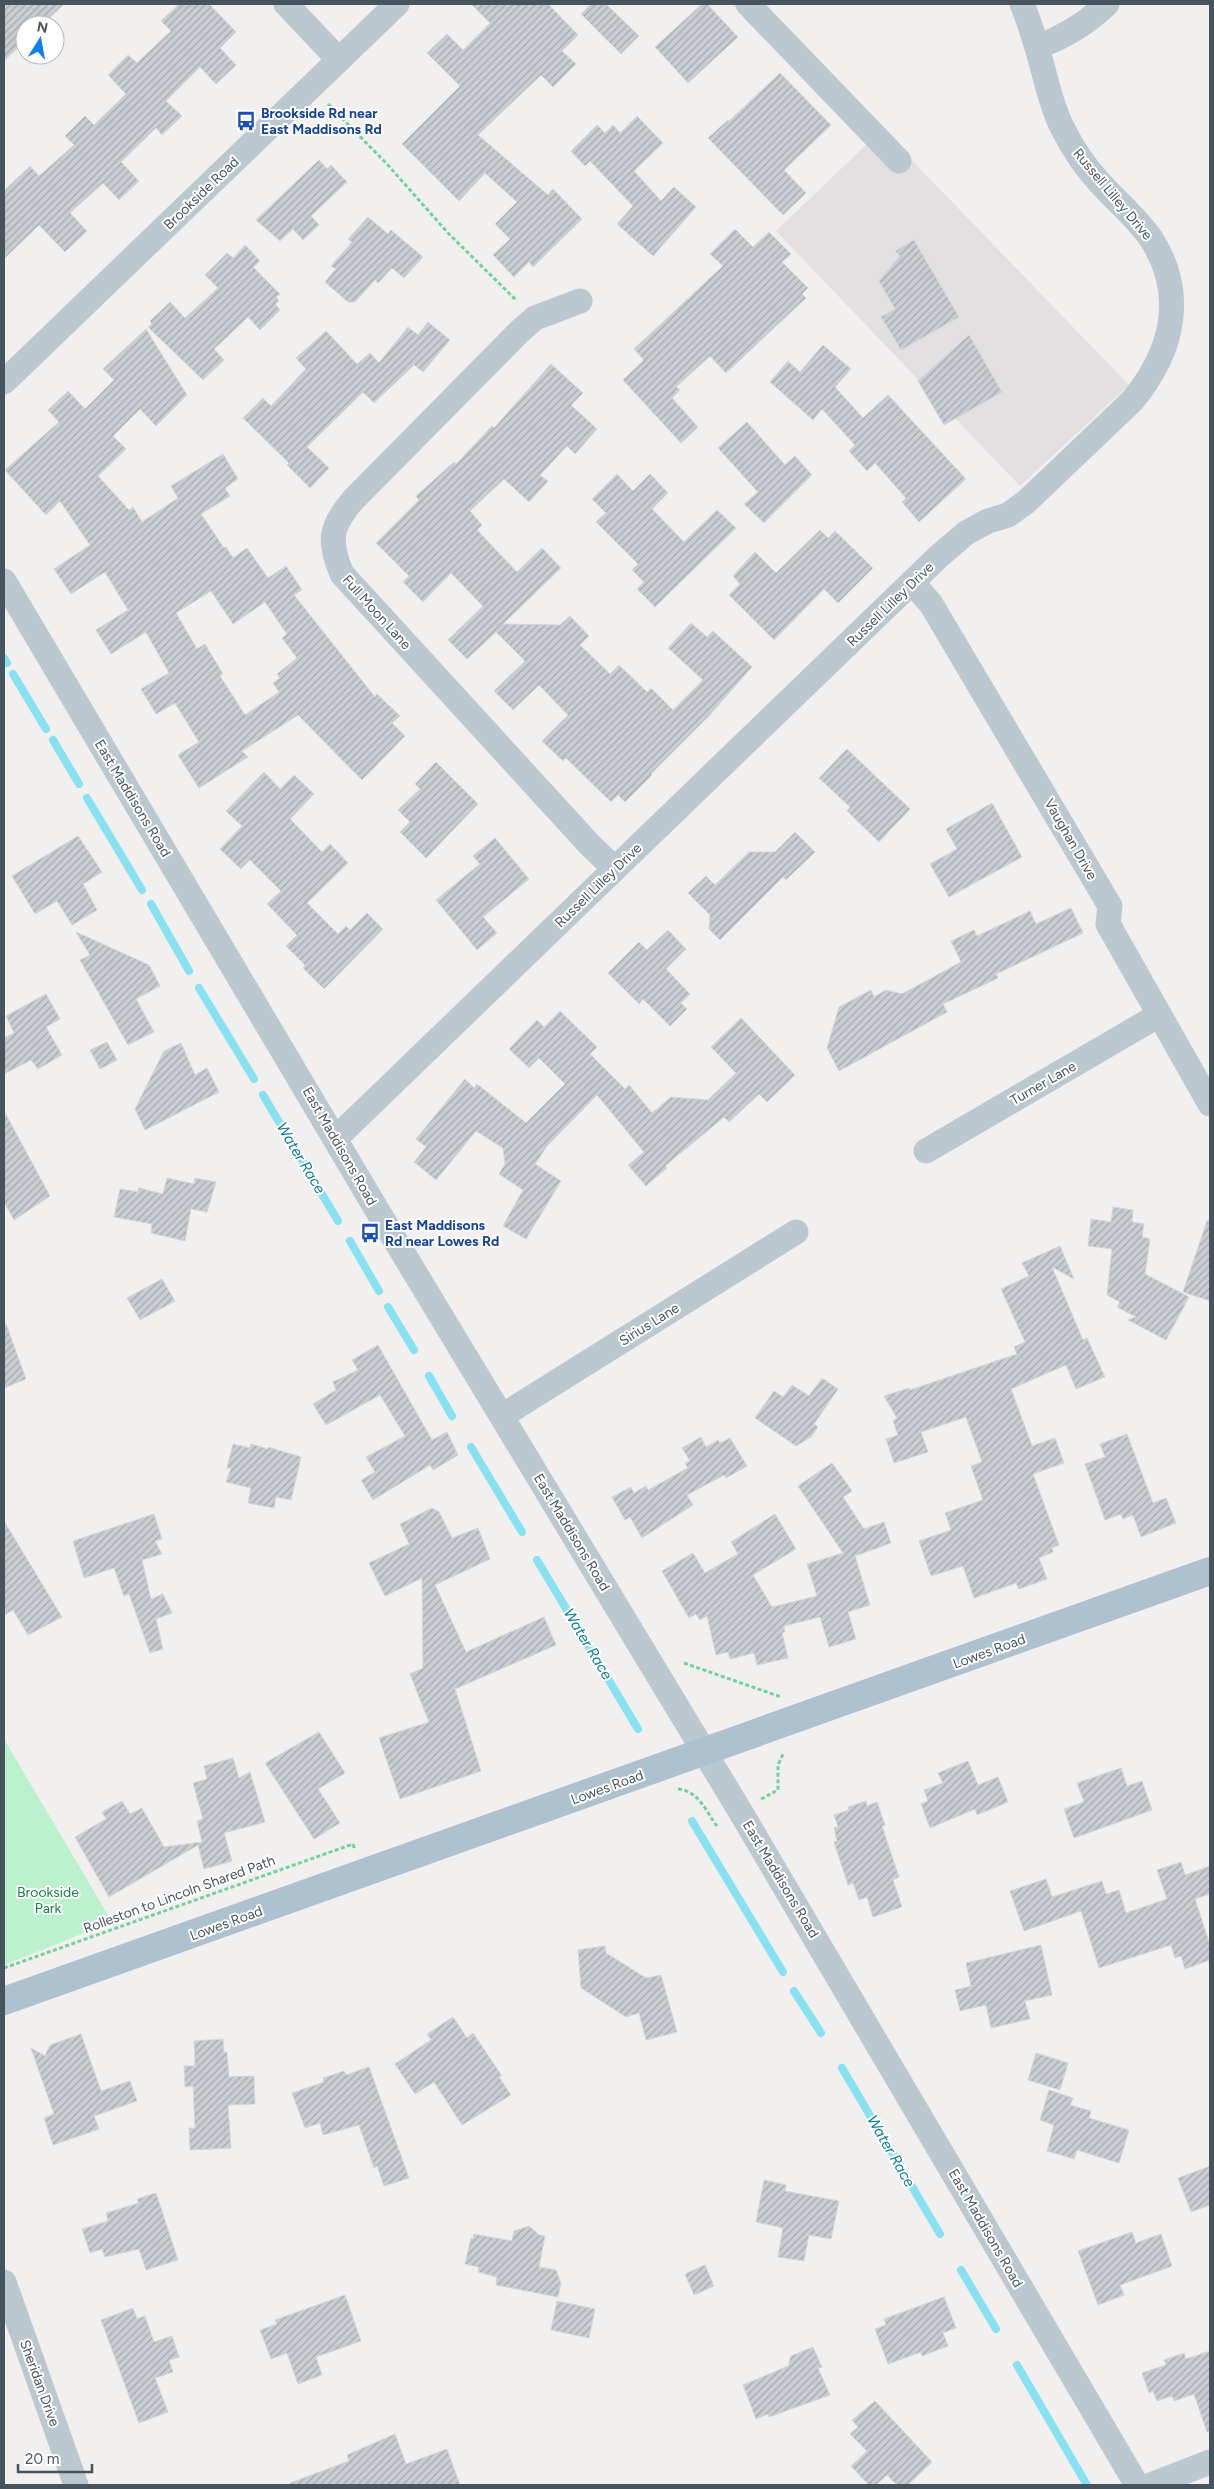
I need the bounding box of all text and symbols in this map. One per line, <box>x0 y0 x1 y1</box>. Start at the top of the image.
north arrow <box>15 15 65 65</box>
text: N <box>35 18 49 37</box>
place label: Brookside Rd near East Maddisons Rd <box>261 105 382 138</box>
bus stop icon: Brookside Rd near East Maddisons Rd <box>235 110 257 132</box>
street label: Russell Lilley Drive <box>1069 145 1156 244</box>
street label: Brookside Road <box>160 153 242 233</box>
street label: Russell Lilley Drive <box>843 558 938 650</box>
street label: Full Moon Lane <box>339 572 415 653</box>
street label: East Maddisons Road <box>91 736 174 860</box>
street label: Vaughan Drive <box>1040 796 1101 883</box>
street label: Russell Lilley Drive <box>551 839 646 931</box>
street label: Turner Lane <box>1007 1058 1079 1109</box>
street label: East Maddisons Road <box>299 1084 380 1209</box>
water label: Water Race <box>273 1119 329 1197</box>
place label: East Maddisons Rd near Lowes Rd <box>385 1217 499 1250</box>
bus stop icon: East Maddisons Rd near Lowes Rd <box>359 1222 381 1244</box>
street label: Sirius Lane <box>616 1299 683 1350</box>
street label: East Maddisons Road <box>530 1470 613 1594</box>
water label: Water Race <box>560 1605 616 1683</box>
street label: Lowes Road <box>951 1631 1028 1672</box>
street label: Lowes Road <box>569 1767 646 1808</box>
street label: East Maddisons Road <box>739 1817 822 1941</box>
street label: Rolleston to Lincoln Shared Path <box>81 1852 278 1937</box>
park label: Brookside Park <box>17 1884 79 1917</box>
street label: Lowes Road <box>188 1903 265 1944</box>
water label: Water Race <box>863 2112 919 2190</box>
street label: East Maddisons Road <box>945 2166 1026 2291</box>
street label: Sheridan Drive <box>16 2337 63 2429</box>
scale bar <box>18 2442 91 2474</box>
text: 20 m <box>25 2450 59 2468</box>

